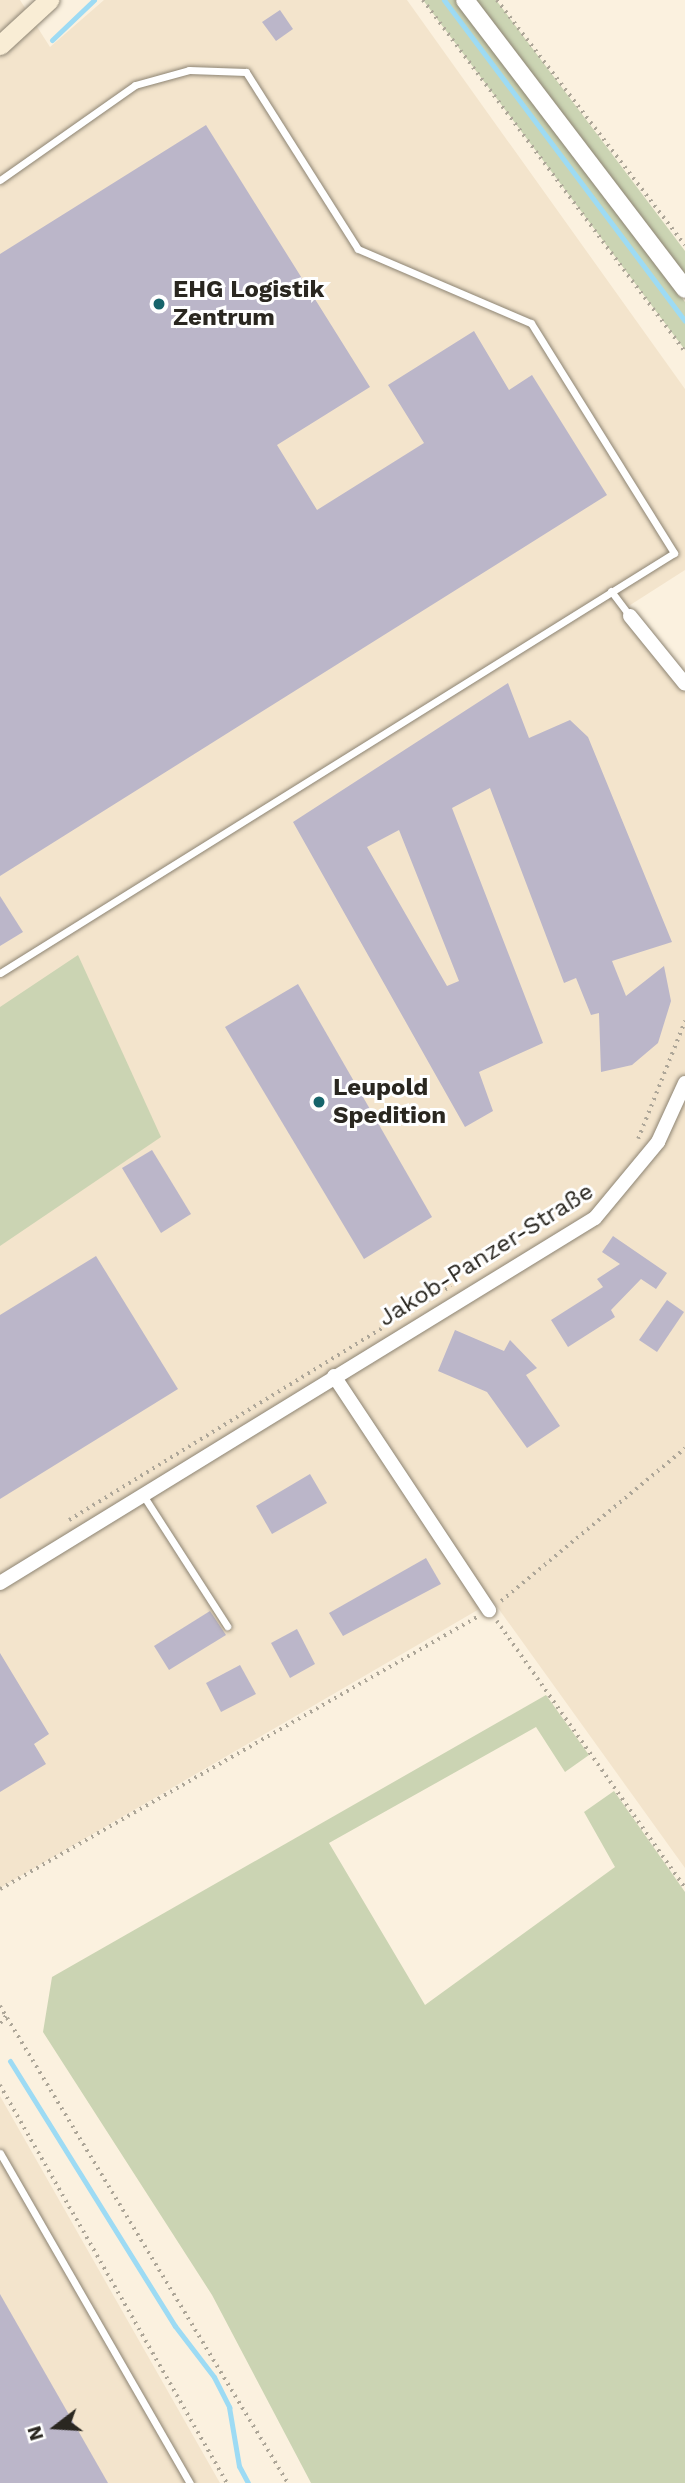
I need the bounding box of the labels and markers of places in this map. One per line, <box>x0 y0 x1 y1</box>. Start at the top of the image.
place label: EHG Logistik Zentrum <box>173 276 324 332</box>
marker: EHG Logistik Zentrum <box>151 296 167 312</box>
place label: Leupold Spedition <box>333 1074 446 1130</box>
marker: Leupold Spedition <box>311 1094 327 1110</box>

